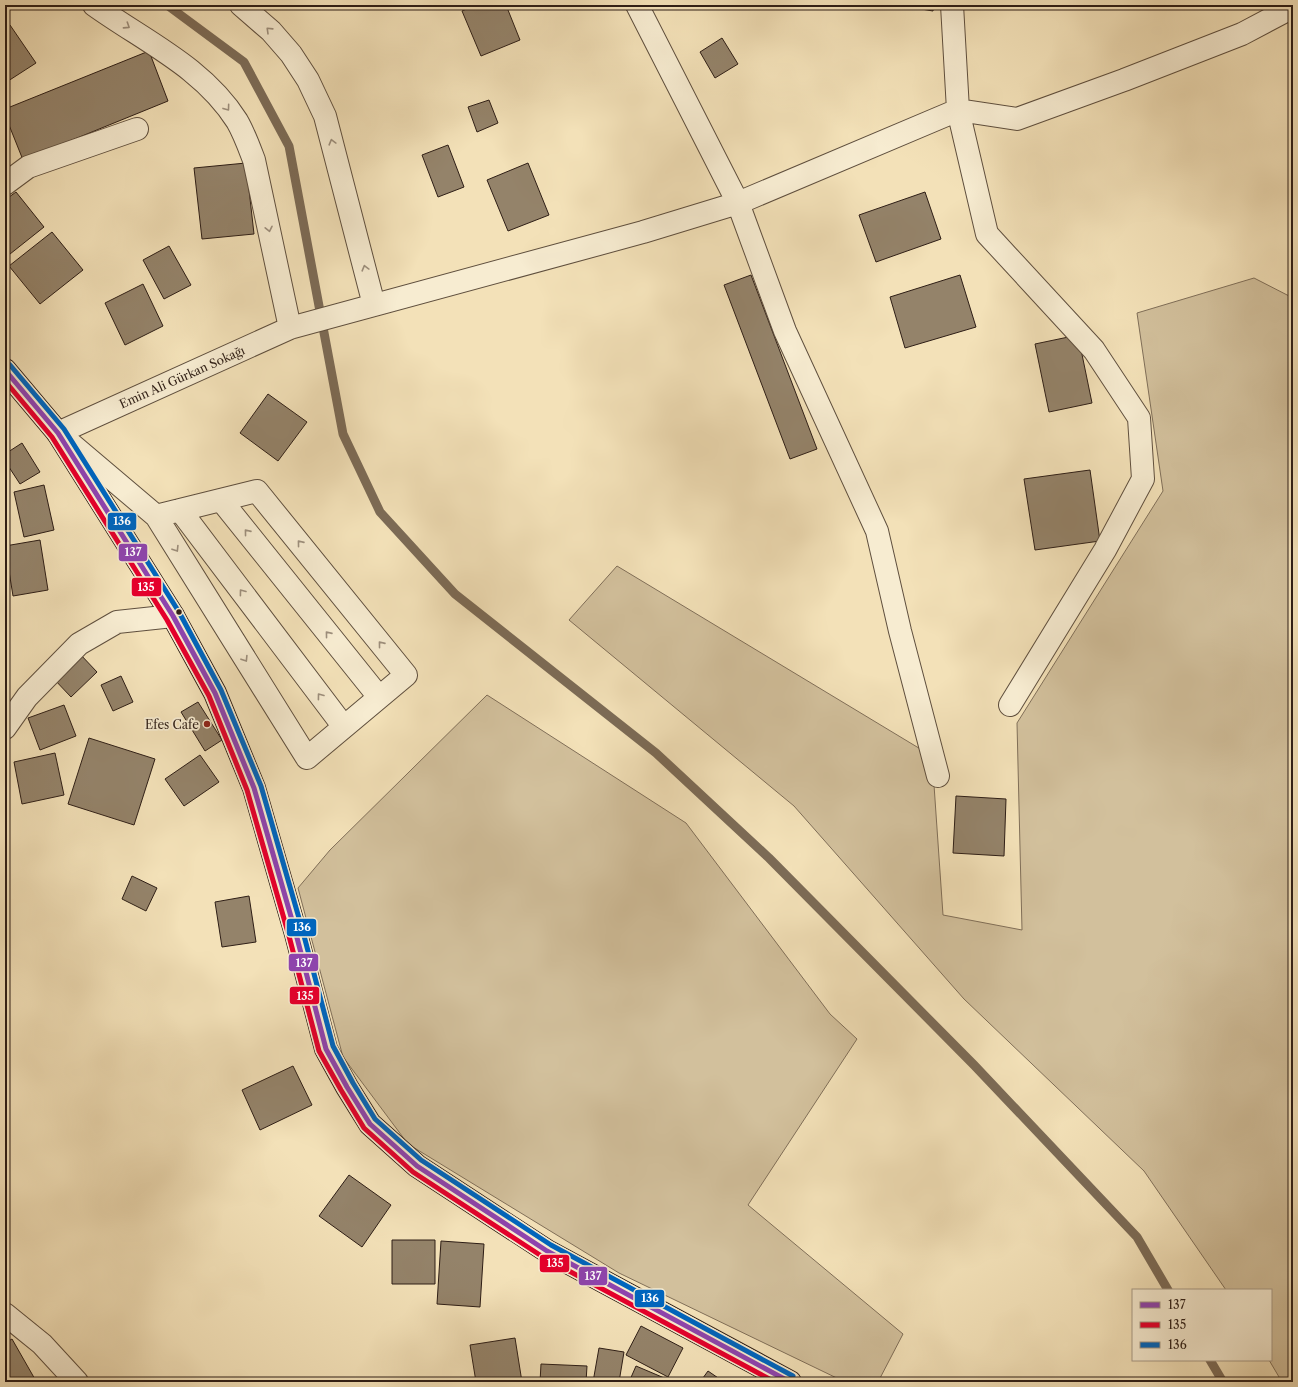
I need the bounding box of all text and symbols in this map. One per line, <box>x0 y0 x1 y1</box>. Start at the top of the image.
one-way arrow <box>123 22 130 29</box>
one-way arrow <box>266 27 274 35</box>
one-way arrow <box>222 103 229 110</box>
one-way arrow <box>328 139 336 145</box>
one-way arrow <box>264 226 272 232</box>
one-way arrow <box>361 264 369 271</box>
street label: Emin Ali Gürkan Sokağı <box>117 342 247 411</box>
line badge: 136 <box>107 512 137 531</box>
text: 136 <box>113 514 131 528</box>
one-way arrow <box>245 530 252 537</box>
one-way arrow <box>297 541 304 548</box>
line badge: 137 <box>118 543 148 562</box>
text: 137 <box>125 545 142 559</box>
one-way arrow <box>172 545 179 552</box>
line badge: 135 <box>131 577 162 597</box>
text: 135 <box>137 580 155 594</box>
one-way arrow <box>239 589 247 596</box>
unlabelled marker <box>174 607 184 617</box>
one-way arrow <box>326 631 333 638</box>
one-way arrow <box>379 642 386 649</box>
one-way arrow <box>240 655 248 662</box>
one-way arrow <box>318 693 325 700</box>
place label: Efes Cafe <box>145 717 199 732</box>
marker: Efes Cafe <box>202 719 212 729</box>
line badge: 136 <box>286 918 317 937</box>
text: 136 <box>293 920 311 934</box>
line badge: 137 <box>288 953 319 972</box>
text: 137 <box>296 956 313 970</box>
line badge: 135 <box>289 986 320 1005</box>
text: 135 <box>296 989 314 1003</box>
line badge: 135 <box>539 1254 570 1273</box>
text: 135 <box>546 1256 564 1270</box>
line badge: 137 <box>578 1266 608 1286</box>
text: 137 <box>585 1269 602 1283</box>
line badge: 136 <box>634 1289 665 1308</box>
legend <box>1132 1289 1272 1361</box>
text: 136 <box>641 1291 659 1305</box>
text: 137 <box>1168 1297 1186 1312</box>
text: 135 <box>1168 1317 1186 1332</box>
text: 136 <box>1168 1337 1187 1352</box>

